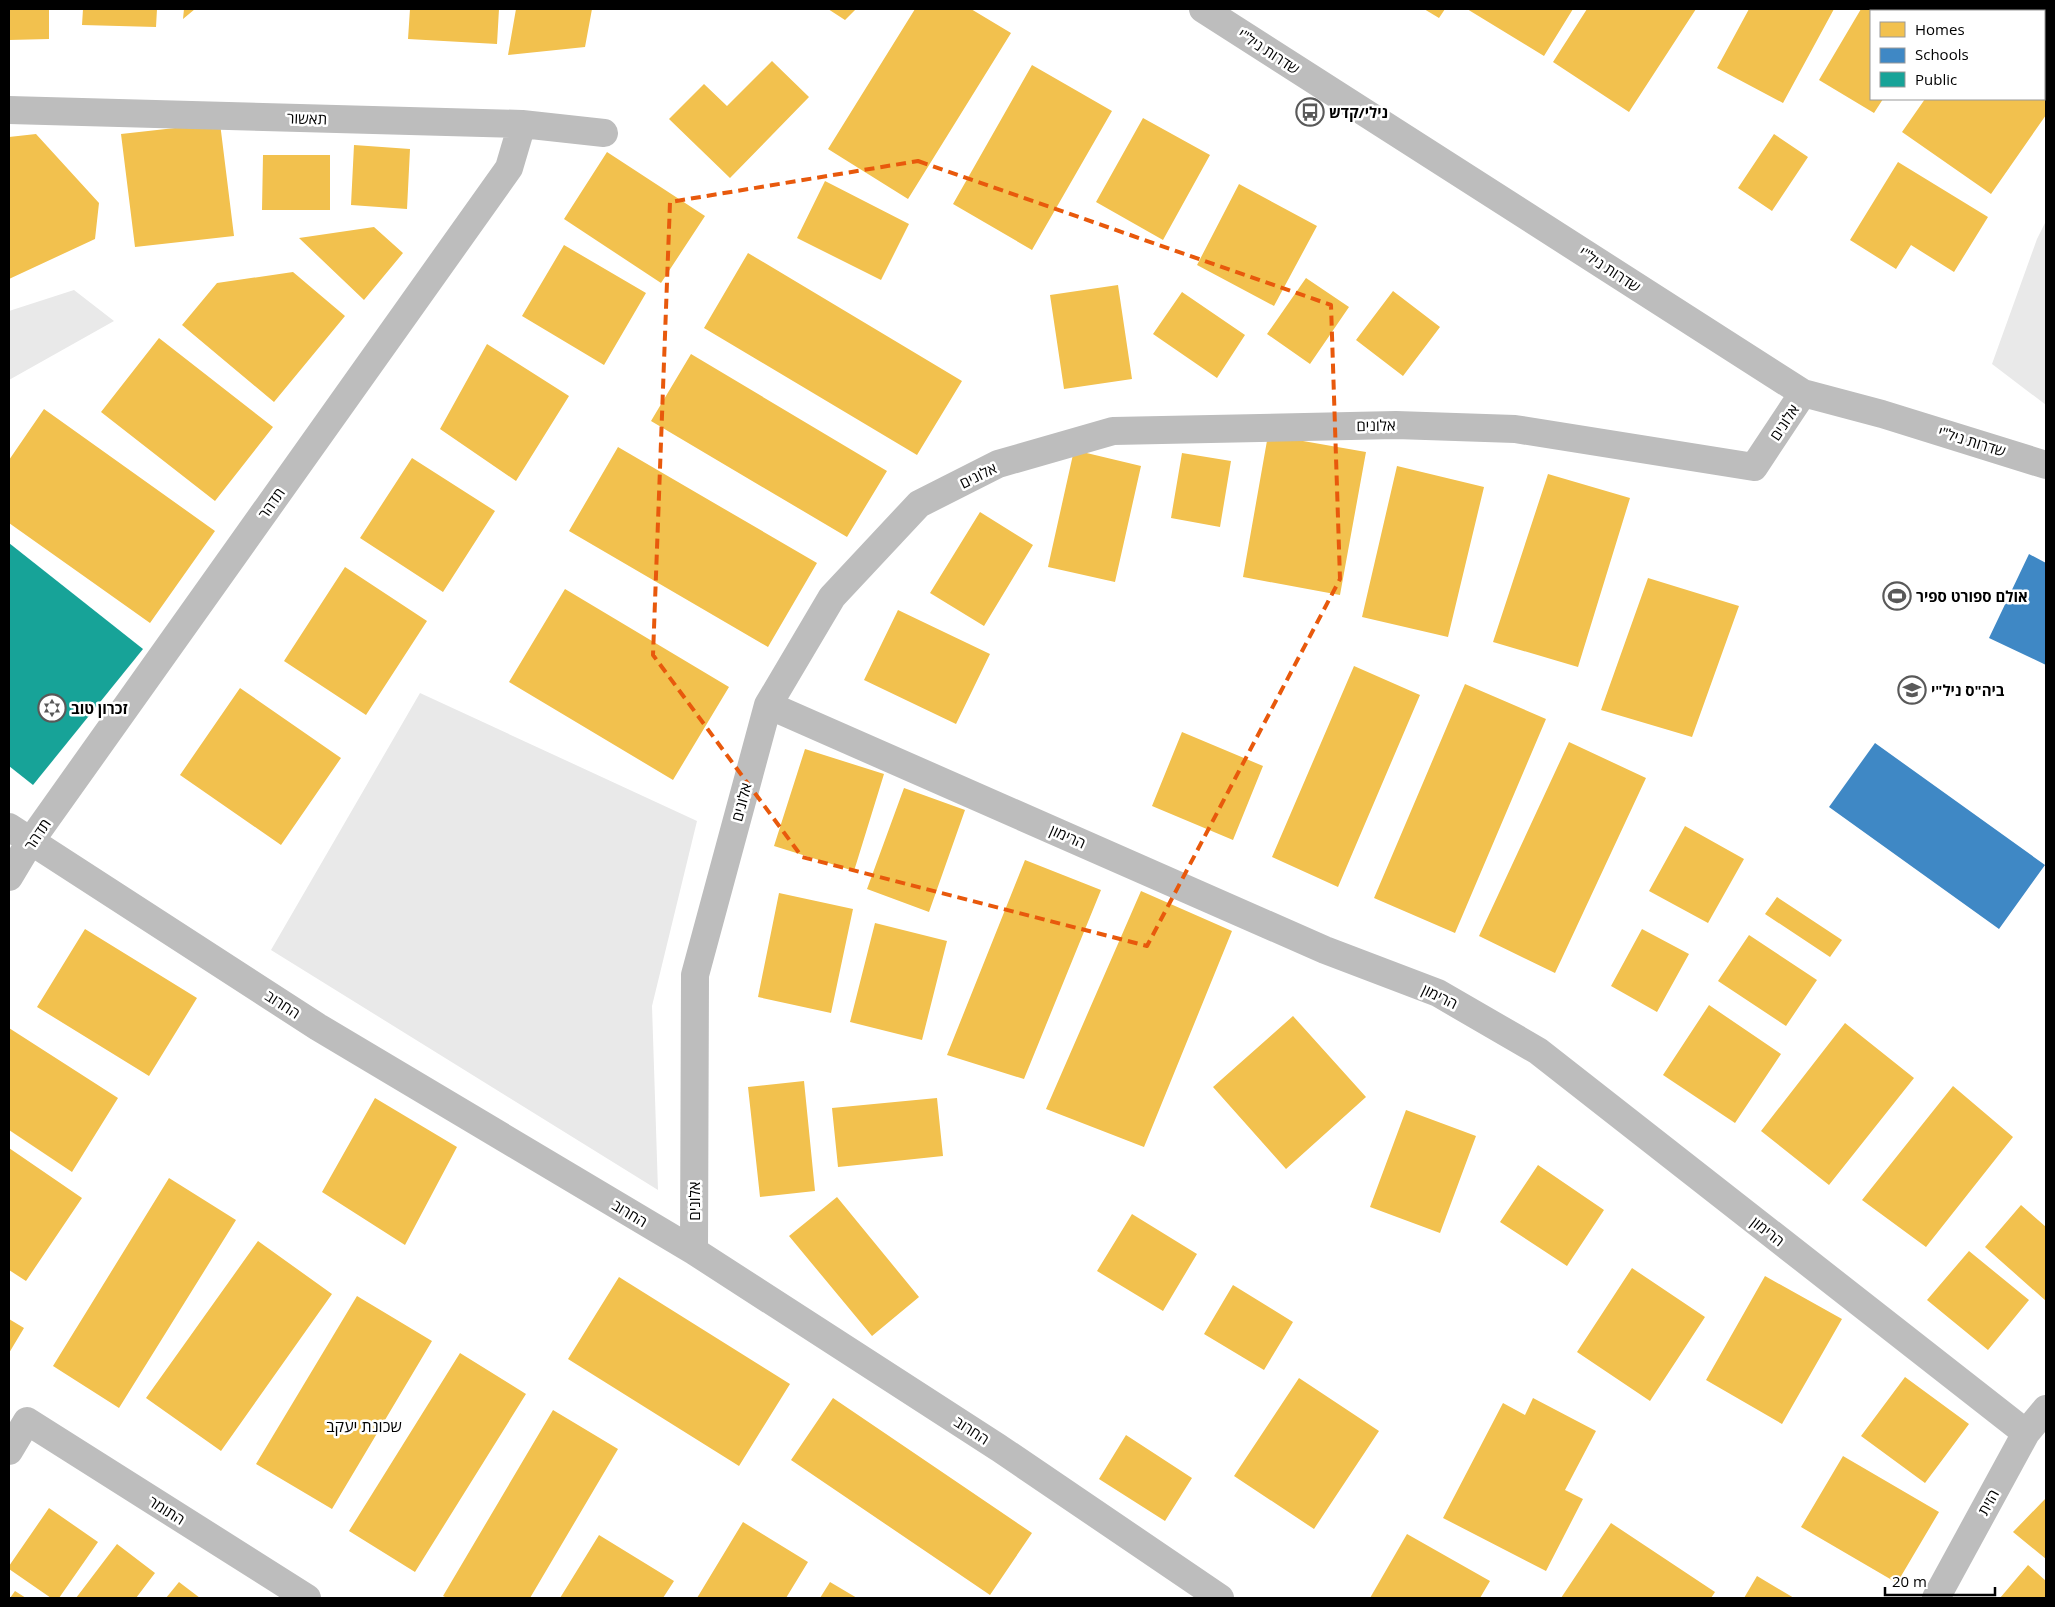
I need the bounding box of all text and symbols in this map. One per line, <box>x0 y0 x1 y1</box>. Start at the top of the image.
legend <box>1870 10 2045 100</box>
text: Homes <box>1915 19 1965 39</box>
street label: שדרות ניל"י <box>1234 24 1304 79</box>
text: Schools <box>1915 44 1969 64</box>
text: Public <box>1915 69 1957 89</box>
bus stop icon: נילי/קדש <box>1295 97 1325 127</box>
place label: נילי/קדש <box>1329 102 1388 122</box>
street label: תאשור <box>287 107 327 129</box>
street label: שדרות ניל"י <box>1575 242 1645 297</box>
street label: אלונים <box>1765 400 1803 444</box>
street label: אלונים <box>1356 415 1396 435</box>
street label: שדרות ניל"י <box>1936 421 2009 461</box>
street label: אלונים <box>956 457 1000 493</box>
street label: תדהר <box>253 483 289 523</box>
sports icon: אולם ספורט ספיר <box>1882 581 1912 611</box>
place label: אולם ספורט ספיר <box>1916 586 2028 606</box>
school or university icon: ביה"ס ניל"י <box>1897 675 1927 705</box>
place label: ביה"ס ניל"י <box>1931 680 2005 700</box>
synagogue icon: זכרון טוב <box>37 693 67 723</box>
place label: זכרון טוב <box>71 698 128 718</box>
street label: אלונים <box>726 780 756 824</box>
street label: תדהר <box>19 814 55 854</box>
street label: הרימון <box>1047 819 1089 853</box>
street label: הרימון <box>1419 979 1461 1013</box>
street label: החרוב <box>262 985 304 1023</box>
street label: אלונים <box>684 1181 704 1221</box>
street label: החרוב <box>609 1195 651 1231</box>
street label: הרימון <box>1747 1212 1789 1250</box>
street label: החרוב <box>951 1411 993 1449</box>
district label: שכונת יעקב <box>326 1415 402 1437</box>
street label: הזית <box>1973 1486 2003 1518</box>
street label: התומר <box>145 1491 189 1529</box>
scale bar <box>1885 1564 1995 1596</box>
text: 20 m <box>1892 1571 1927 1591</box>

